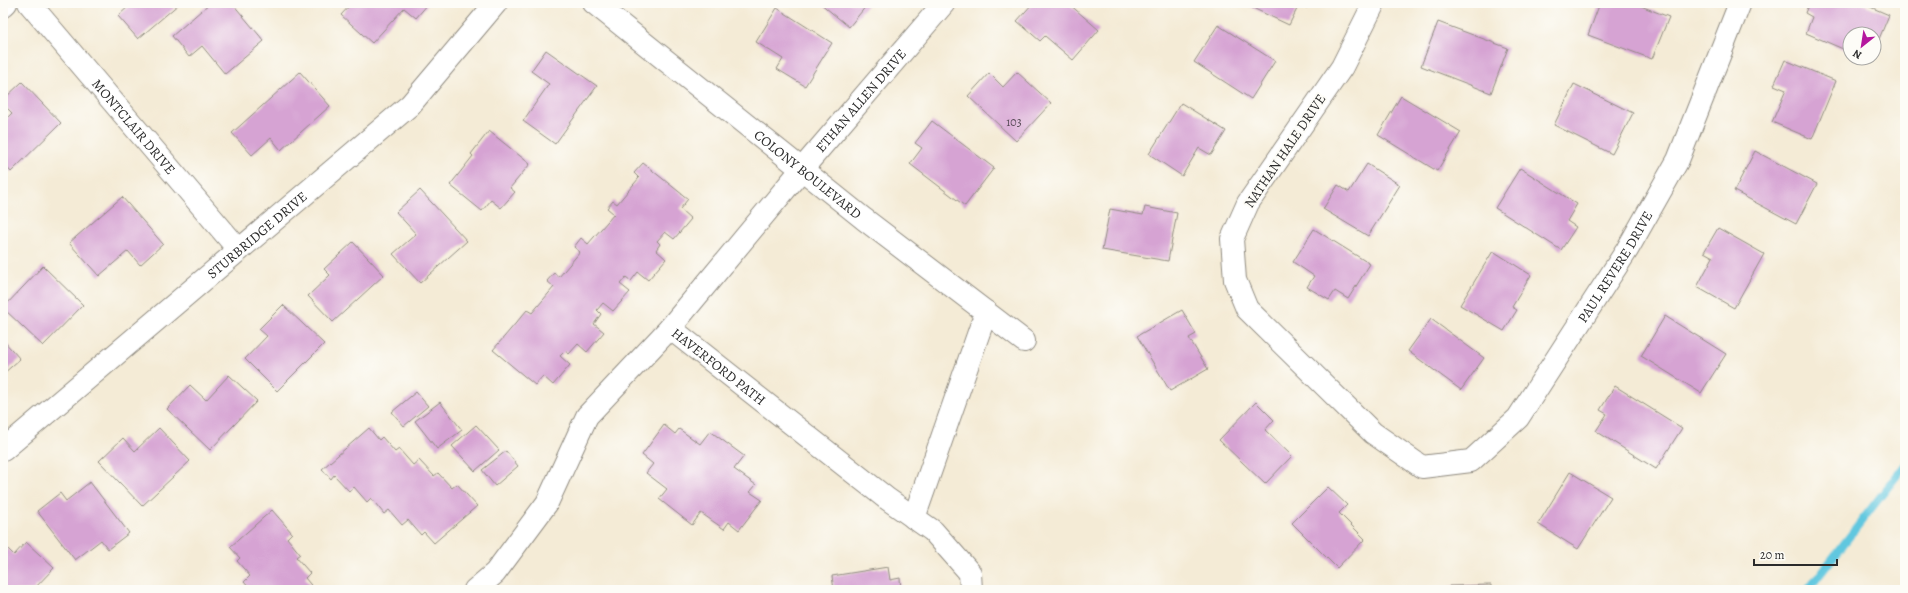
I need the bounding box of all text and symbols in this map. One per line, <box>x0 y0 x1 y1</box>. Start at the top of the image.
north arrow <box>1842 26 1882 66</box>
street label: ETHAN ALLEN DRIVE <box>811 45 910 156</box>
text: N <box>1850 46 1864 63</box>
street label: MONTCLAIR DRIVE <box>88 75 180 178</box>
street label: NATHAN HALE DRIVE <box>1240 90 1330 212</box>
house number: 103 <box>1006 114 1022 130</box>
street label: COLONY BOULEVARD <box>750 125 866 223</box>
street label: STURBRIDGE DRIVE <box>203 187 311 283</box>
street label: PAUL REVERE DRIVE <box>1573 207 1657 326</box>
street label: HAVERFORD PATH <box>668 323 770 409</box>
scale bar <box>1754 541 1837 567</box>
text: 20 m <box>1760 547 1784 563</box>

